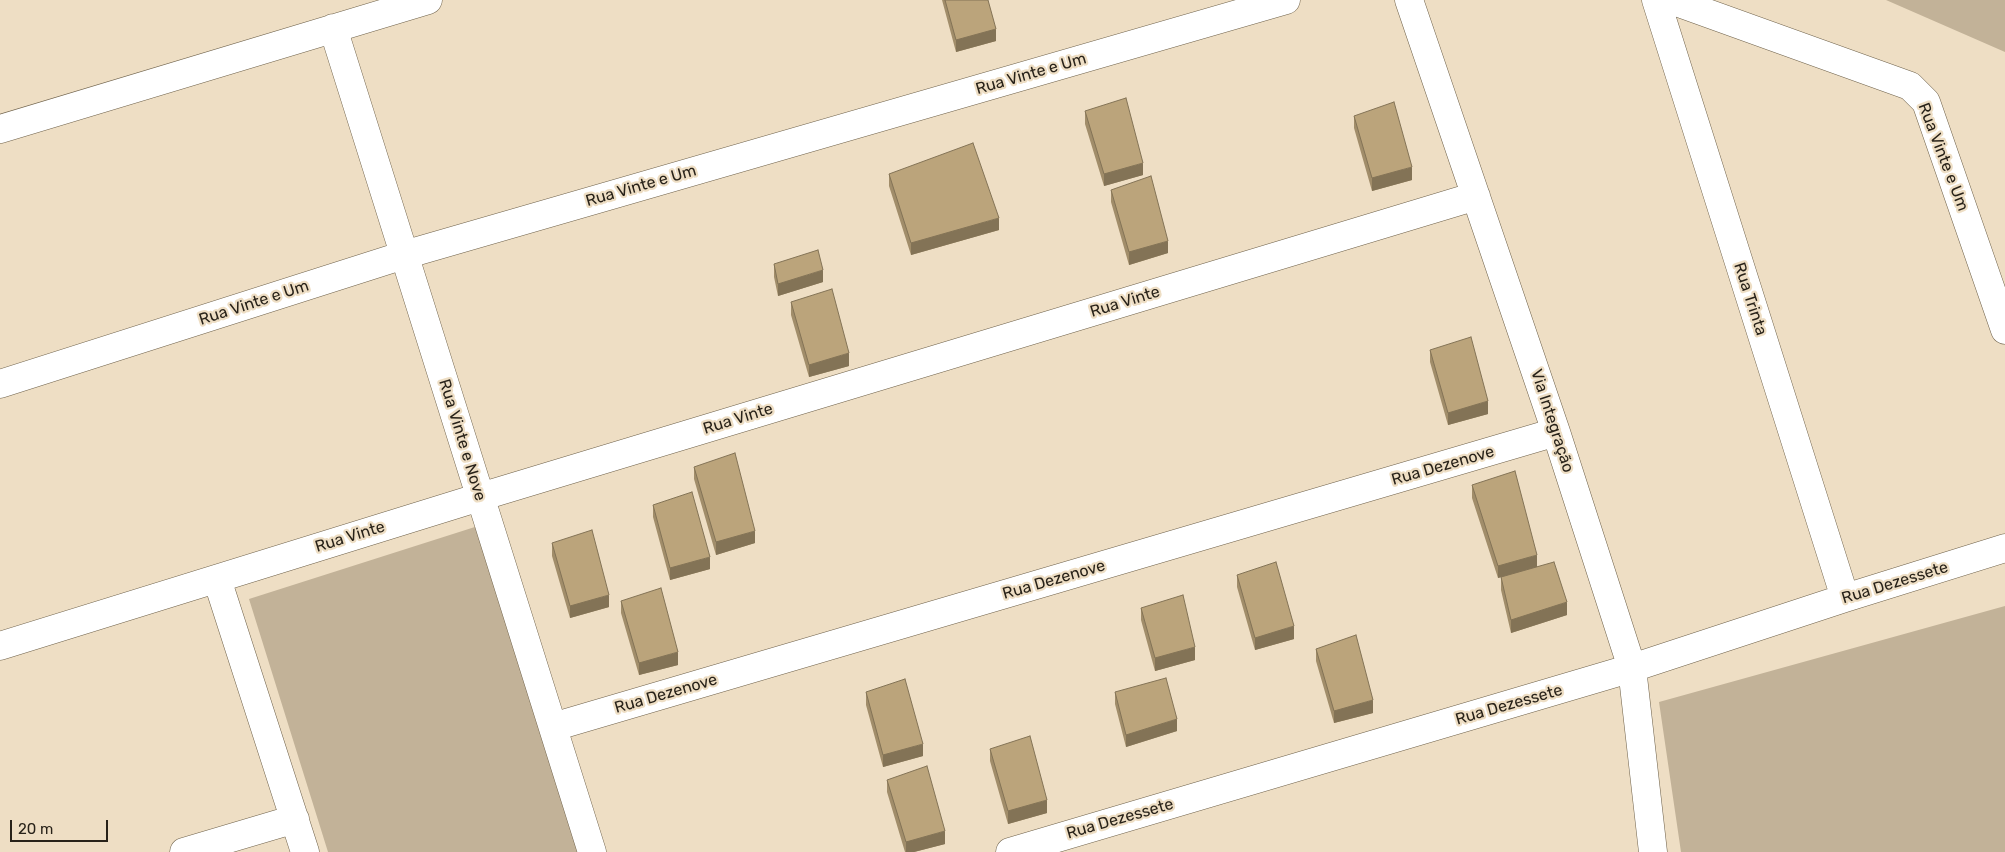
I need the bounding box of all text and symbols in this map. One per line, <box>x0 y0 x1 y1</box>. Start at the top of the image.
street label: Rua Vinte e Um <box>973 49 1089 99</box>
street label: Rua Vinte e Um <box>1914 100 1972 214</box>
street label: Rua Vinte e Um <box>583 161 699 211</box>
street label: Rua Trinta <box>1729 260 1771 338</box>
street label: Rua Vinte e Um <box>197 276 311 330</box>
street label: Rua Vinte <box>1088 282 1162 322</box>
street label: Via Integração <box>1526 367 1578 475</box>
street label: Rua Vinte e Nove <box>434 377 490 503</box>
street label: Rua Vinte <box>701 399 775 439</box>
street label: Rua Dezenove <box>1389 442 1497 490</box>
street label: Rua Vinte <box>313 517 387 557</box>
street label: Rua Dezenove <box>1000 556 1108 604</box>
street label: Rua Dezessete <box>1839 558 1951 608</box>
street label: Rua Dezenove <box>612 670 720 718</box>
street label: Rua Dezessete <box>1453 681 1565 729</box>
street label: Rua Dezessete <box>1064 795 1176 843</box>
scale bar <box>12 810 110 842</box>
text: 20 m <box>18 820 53 838</box>

